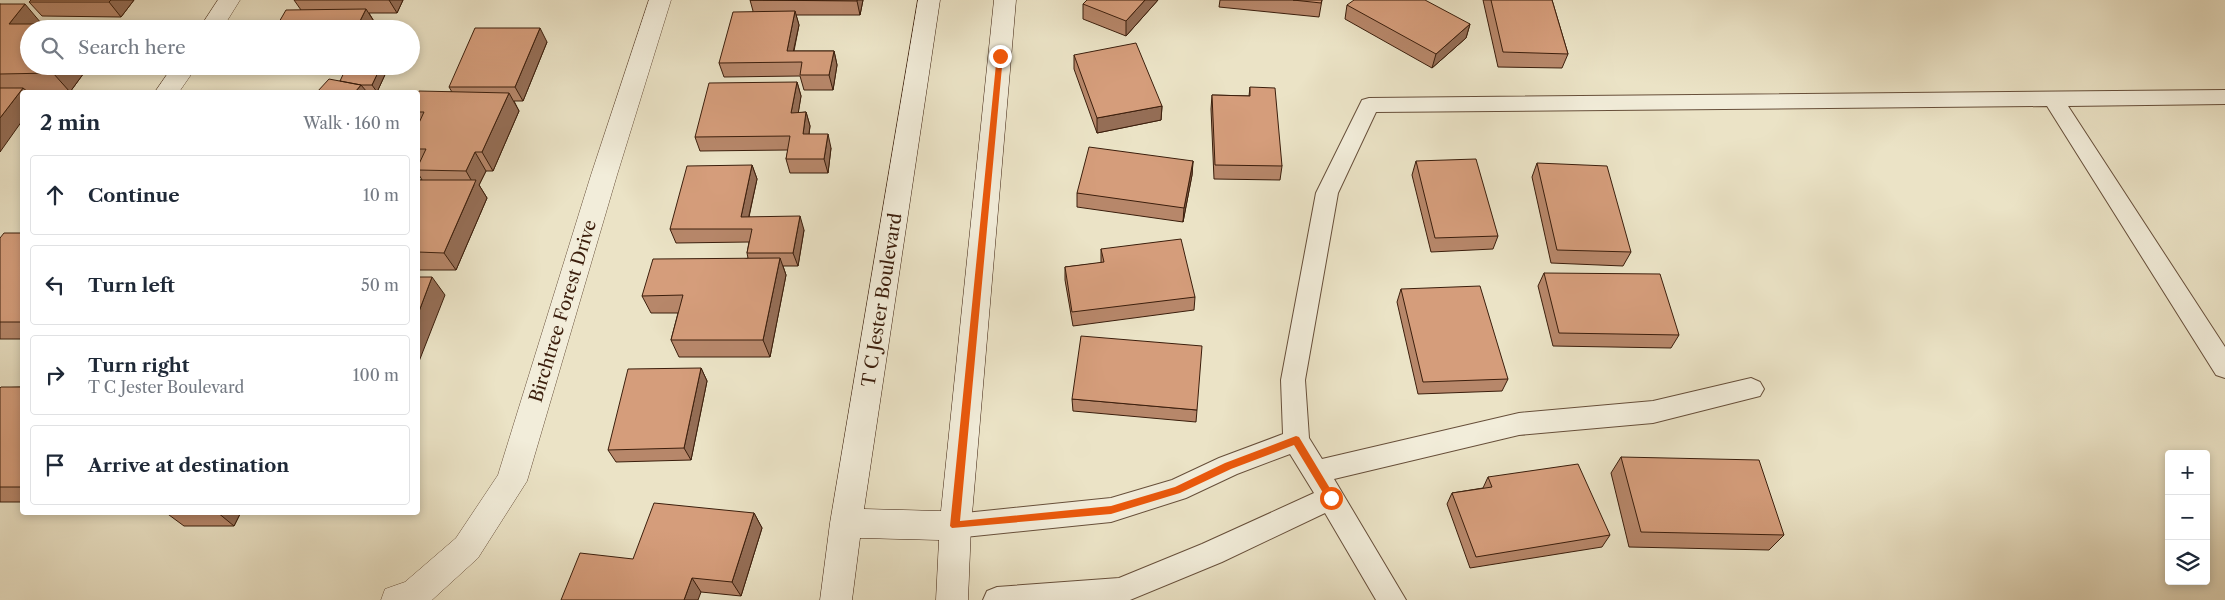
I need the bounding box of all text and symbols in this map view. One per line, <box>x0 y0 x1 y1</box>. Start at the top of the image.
search box <box>20 20 420 75</box>
icon: search <box>38 34 66 62</box>
text: Search here <box>78 36 186 59</box>
route end <box>989 45 1012 68</box>
text: 2 min <box>40 110 100 135</box>
text: Walk · 160 m <box>303 113 400 133</box>
icon: ahead <box>41 181 69 209</box>
text: Continue <box>88 184 180 207</box>
text: 10 m <box>363 185 399 205</box>
street label: T C Jester Boulevard <box>857 211 907 389</box>
street label: Birchtree Forest Drive <box>525 217 601 405</box>
icon: left <box>41 271 69 299</box>
text: Turn left <box>88 274 175 297</box>
text: 50 m <box>361 275 399 295</box>
text: Turn right <box>88 354 189 377</box>
icon: right <box>41 361 69 389</box>
text: 100 m <box>353 365 399 385</box>
text: T C Jester Boulevard <box>88 377 244 397</box>
map controls <box>2165 450 2210 585</box>
button: + <box>2165 450 2210 495</box>
icon: arrive <box>41 451 69 479</box>
text: Arrive at destination <box>88 454 289 477</box>
route start <box>1320 487 1343 510</box>
button: − <box>2165 495 2210 540</box>
button: layers <box>2165 540 2210 585</box>

